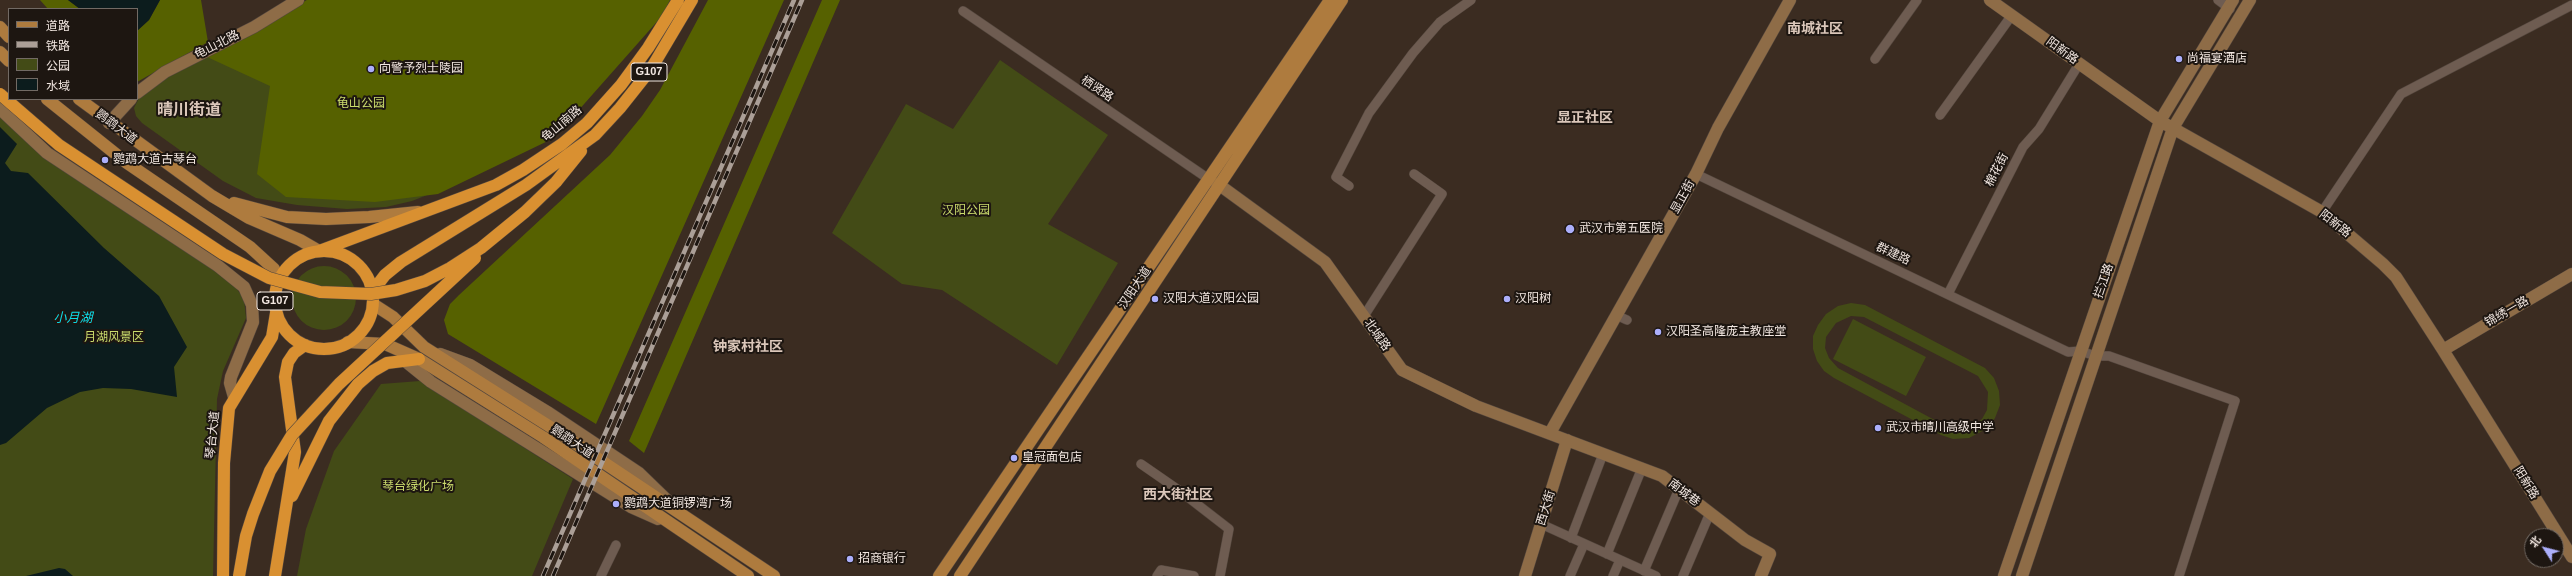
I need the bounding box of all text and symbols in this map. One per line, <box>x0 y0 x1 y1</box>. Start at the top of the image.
legend <box>8 8 138 100</box>
text: 道路 <box>46 19 70 33</box>
district label: 南城社区 <box>1787 21 1843 37</box>
street label: 龟山北路 <box>192 28 242 62</box>
street label: 阳新路 <box>2043 35 2081 67</box>
text: 铁路 <box>46 39 70 53</box>
place label: 尚福宴酒店 <box>2187 52 2247 66</box>
marker: 尚福宴酒店 <box>2174 54 2184 64</box>
text: 公园 <box>46 59 70 73</box>
place label: 向警予烈士陵园 <box>379 62 463 76</box>
road number: G107 <box>631 63 667 81</box>
marker: 向警予烈士陵园 <box>366 64 376 74</box>
street label: 栖贤路 <box>1078 73 1116 105</box>
text: 水域 <box>46 79 70 93</box>
park label: 龟山公园 <box>337 97 385 111</box>
district label: 晴川街道 <box>157 101 221 121</box>
street label: 龟山南路 <box>539 103 585 145</box>
street label: 鹦鹉大道 <box>92 107 140 147</box>
district label: 显正社区 <box>1557 110 1613 126</box>
street label: 棉花街 <box>1982 151 2012 189</box>
place label: 鹦鹉大道古琴台 <box>113 153 197 167</box>
marker: 鹦鹉大道古琴台 <box>100 155 110 165</box>
street label: 显正街 <box>1668 178 1698 216</box>
park label: 汉阳公园 <box>942 204 990 218</box>
street label: 阳新路 <box>2316 207 2354 241</box>
place label: 武汉市第五医院 <box>1579 222 1663 236</box>
marker: 武汉市第五医院 <box>1564 223 1576 235</box>
street label: 群建路 <box>1874 240 1912 268</box>
street label: 拦江路 <box>2091 262 2117 300</box>
street label: 汉阳大道 <box>1116 264 1154 312</box>
road number: G107 <box>257 292 293 310</box>
place label: 汉阳大道汉阳公园 <box>1163 292 1259 306</box>
place label: 汉阳树 <box>1515 292 1551 306</box>
marker: 汉阳大道汉阳公园 <box>1150 294 1160 304</box>
marker: 汉阳树 <box>1502 294 1512 304</box>
street label: 锦绣一路 <box>2483 294 2531 330</box>
water label: 小月湖 <box>54 310 92 326</box>
street label: 北城路 <box>1361 316 1393 354</box>
place label: 汉阳圣高隆庞主教座堂 <box>1666 325 1786 339</box>
marker: 汉阳圣高隆庞主教座堂 <box>1653 327 1663 337</box>
park label: 月湖风景区 <box>84 331 144 345</box>
district label: 钟家村社区 <box>713 339 783 355</box>
street label: 琴台大道 <box>203 410 223 460</box>
place label: 武汉市晴川高级中学 <box>1886 421 1994 435</box>
street label: 鹦鹉大道 <box>548 423 596 461</box>
marker: 武汉市晴川高级中学 <box>1873 423 1883 433</box>
place label: 皇冠面包店 <box>1022 451 1082 465</box>
marker: 皇冠面包店 <box>1009 453 1019 463</box>
street label: 阳新路 <box>2510 464 2542 502</box>
street label: 南城巷 <box>1665 476 1703 510</box>
park label: 琴台绿化广场 <box>382 480 454 494</box>
district label: 西大街社区 <box>1143 487 1213 503</box>
street label: 西大街 <box>1534 489 1558 527</box>
place label: 鹦鹉大道铜锣湾广场 <box>624 497 732 511</box>
marker: 鹦鹉大道铜锣湾广场 <box>611 499 621 509</box>
north arrow <box>2524 528 2564 568</box>
text: 北 <box>2527 534 2543 550</box>
place label: 招商银行 <box>858 552 906 566</box>
marker: 招商银行 <box>845 554 855 564</box>

